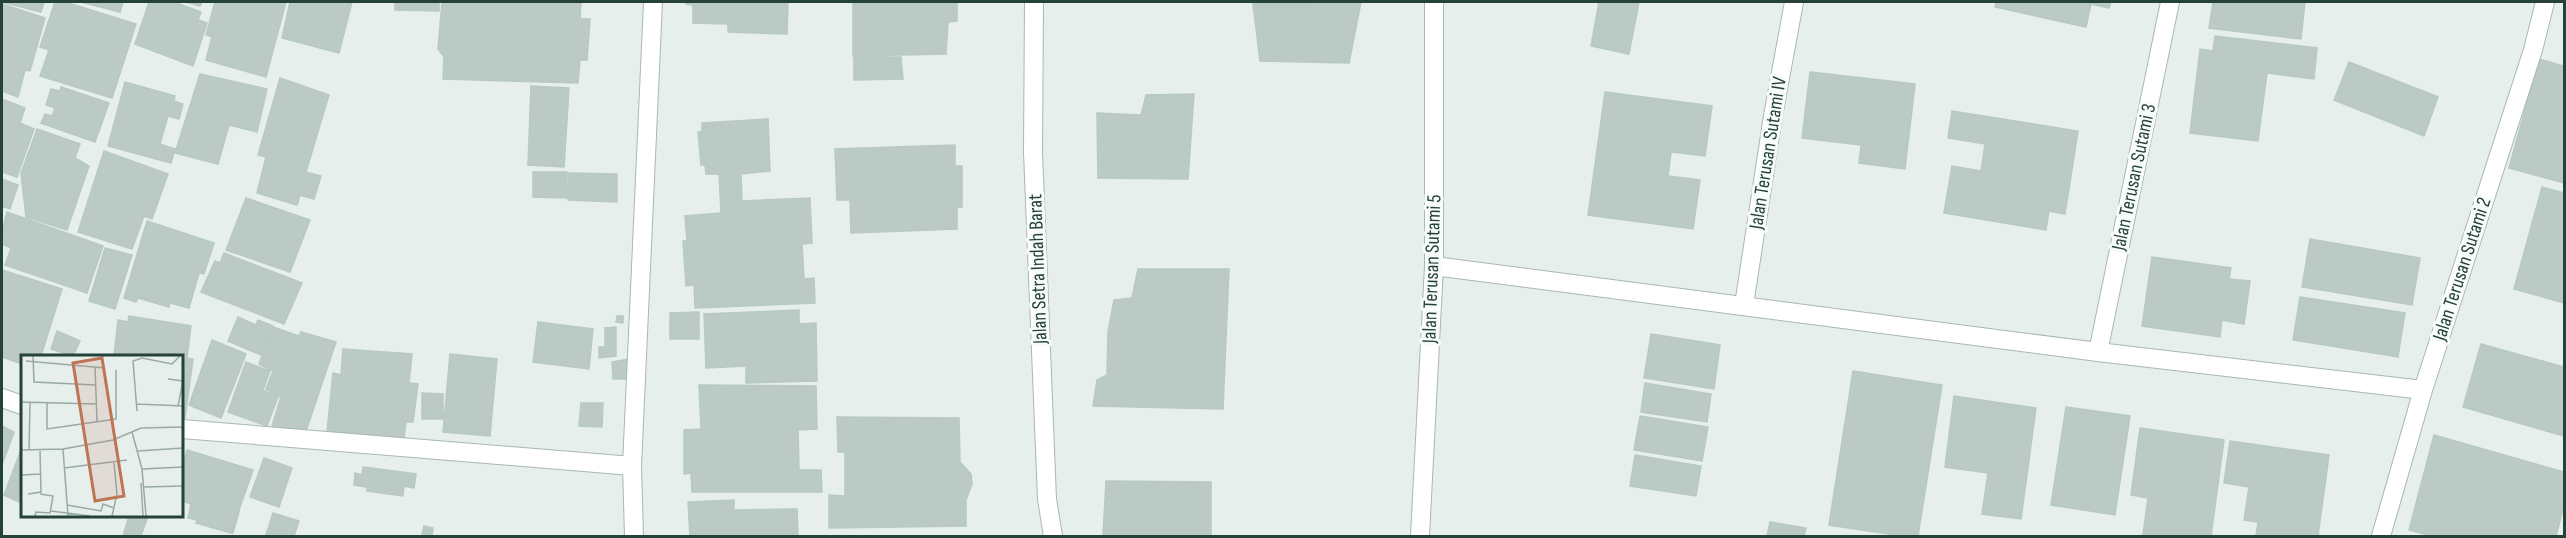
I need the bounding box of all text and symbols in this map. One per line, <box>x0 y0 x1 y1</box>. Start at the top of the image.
street label: Jalan Terusan Sutami IV <box>1744 75 1792 232</box>
street label: Jalan Terusan Sutami 3 <box>2107 102 2161 253</box>
street label: Jalan Setra Indah Barat <box>1023 194 1053 345</box>
street label: Jalan Terusan Sutami 5 <box>1417 194 1447 345</box>
street label: Jalan Terusan Sutami 2 <box>2427 194 2496 345</box>
inset map <box>21 355 183 517</box>

